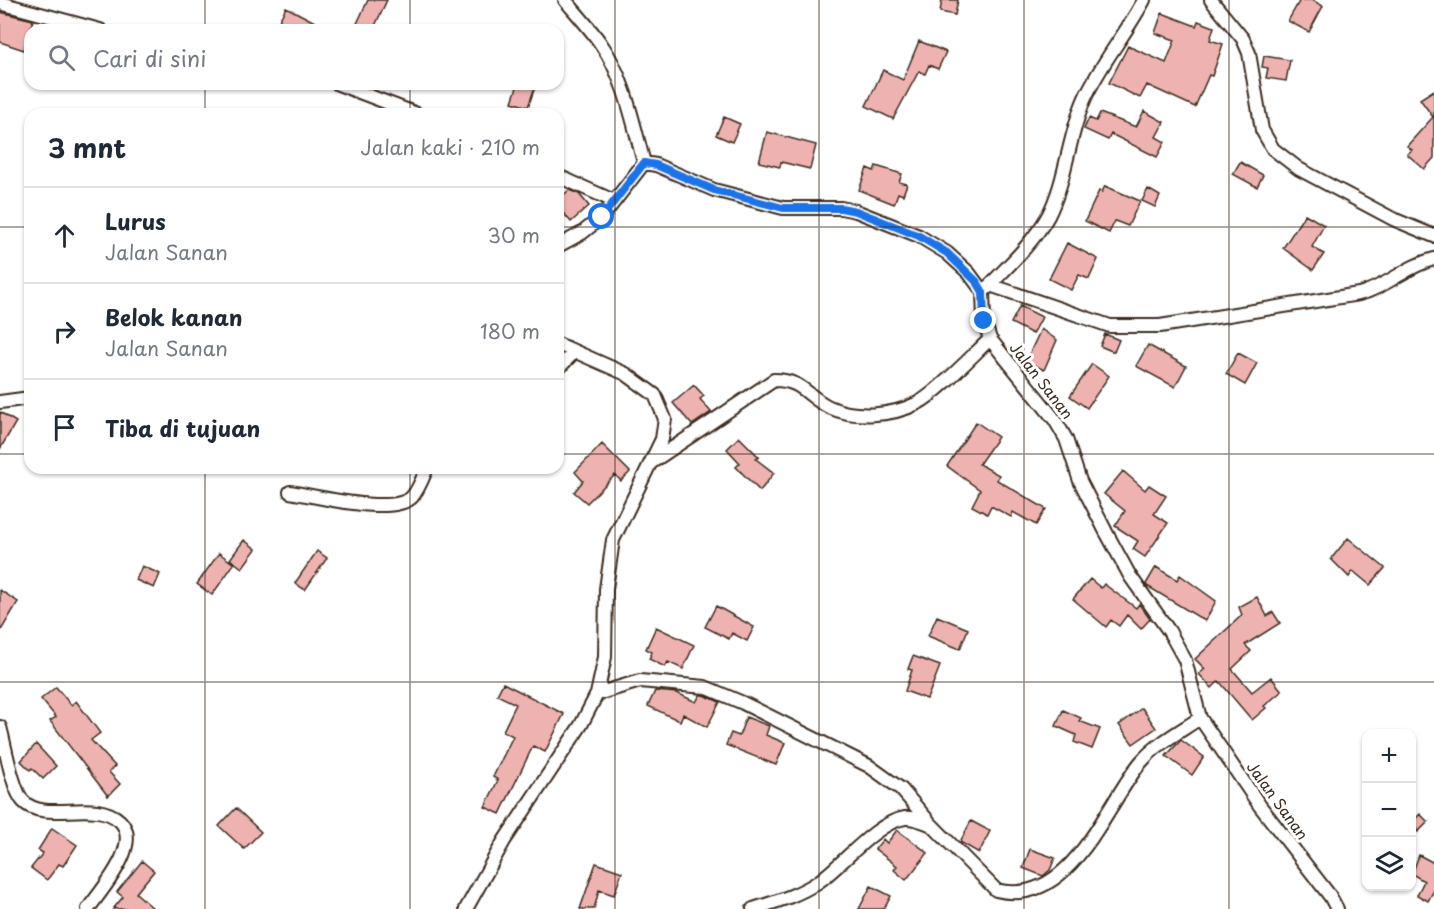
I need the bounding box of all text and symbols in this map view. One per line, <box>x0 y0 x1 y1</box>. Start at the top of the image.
search box <box>24 24 564 90</box>
icon: search <box>45 41 78 74</box>
text: Cari di sini <box>93 41 206 74</box>
text: 3 mnt <box>48 128 126 167</box>
text: Jalan kaki · 210 m <box>361 132 540 162</box>
route start <box>588 203 614 229</box>
text: Lurus <box>105 204 166 237</box>
icon: ahead <box>48 219 81 252</box>
text: 30 m <box>487 220 540 250</box>
text: Jalan Sanan <box>105 237 228 267</box>
text: Belok kanan <box>105 300 242 333</box>
route end <box>970 307 996 333</box>
icon: right <box>48 315 81 348</box>
text: 180 m <box>480 316 540 346</box>
text: Jalan Sanan <box>105 333 228 363</box>
street label: Jalan Sanan <box>1005 337 1080 423</box>
icon: arrive <box>48 411 81 444</box>
text: Tiba di tujuan <box>105 411 260 444</box>
map controls <box>1362 729 1416 891</box>
button: + <box>1362 729 1416 783</box>
street label: Jalan Sanan <box>1242 756 1315 844</box>
button: − <box>1362 783 1416 837</box>
button: layers <box>1362 837 1416 891</box>

